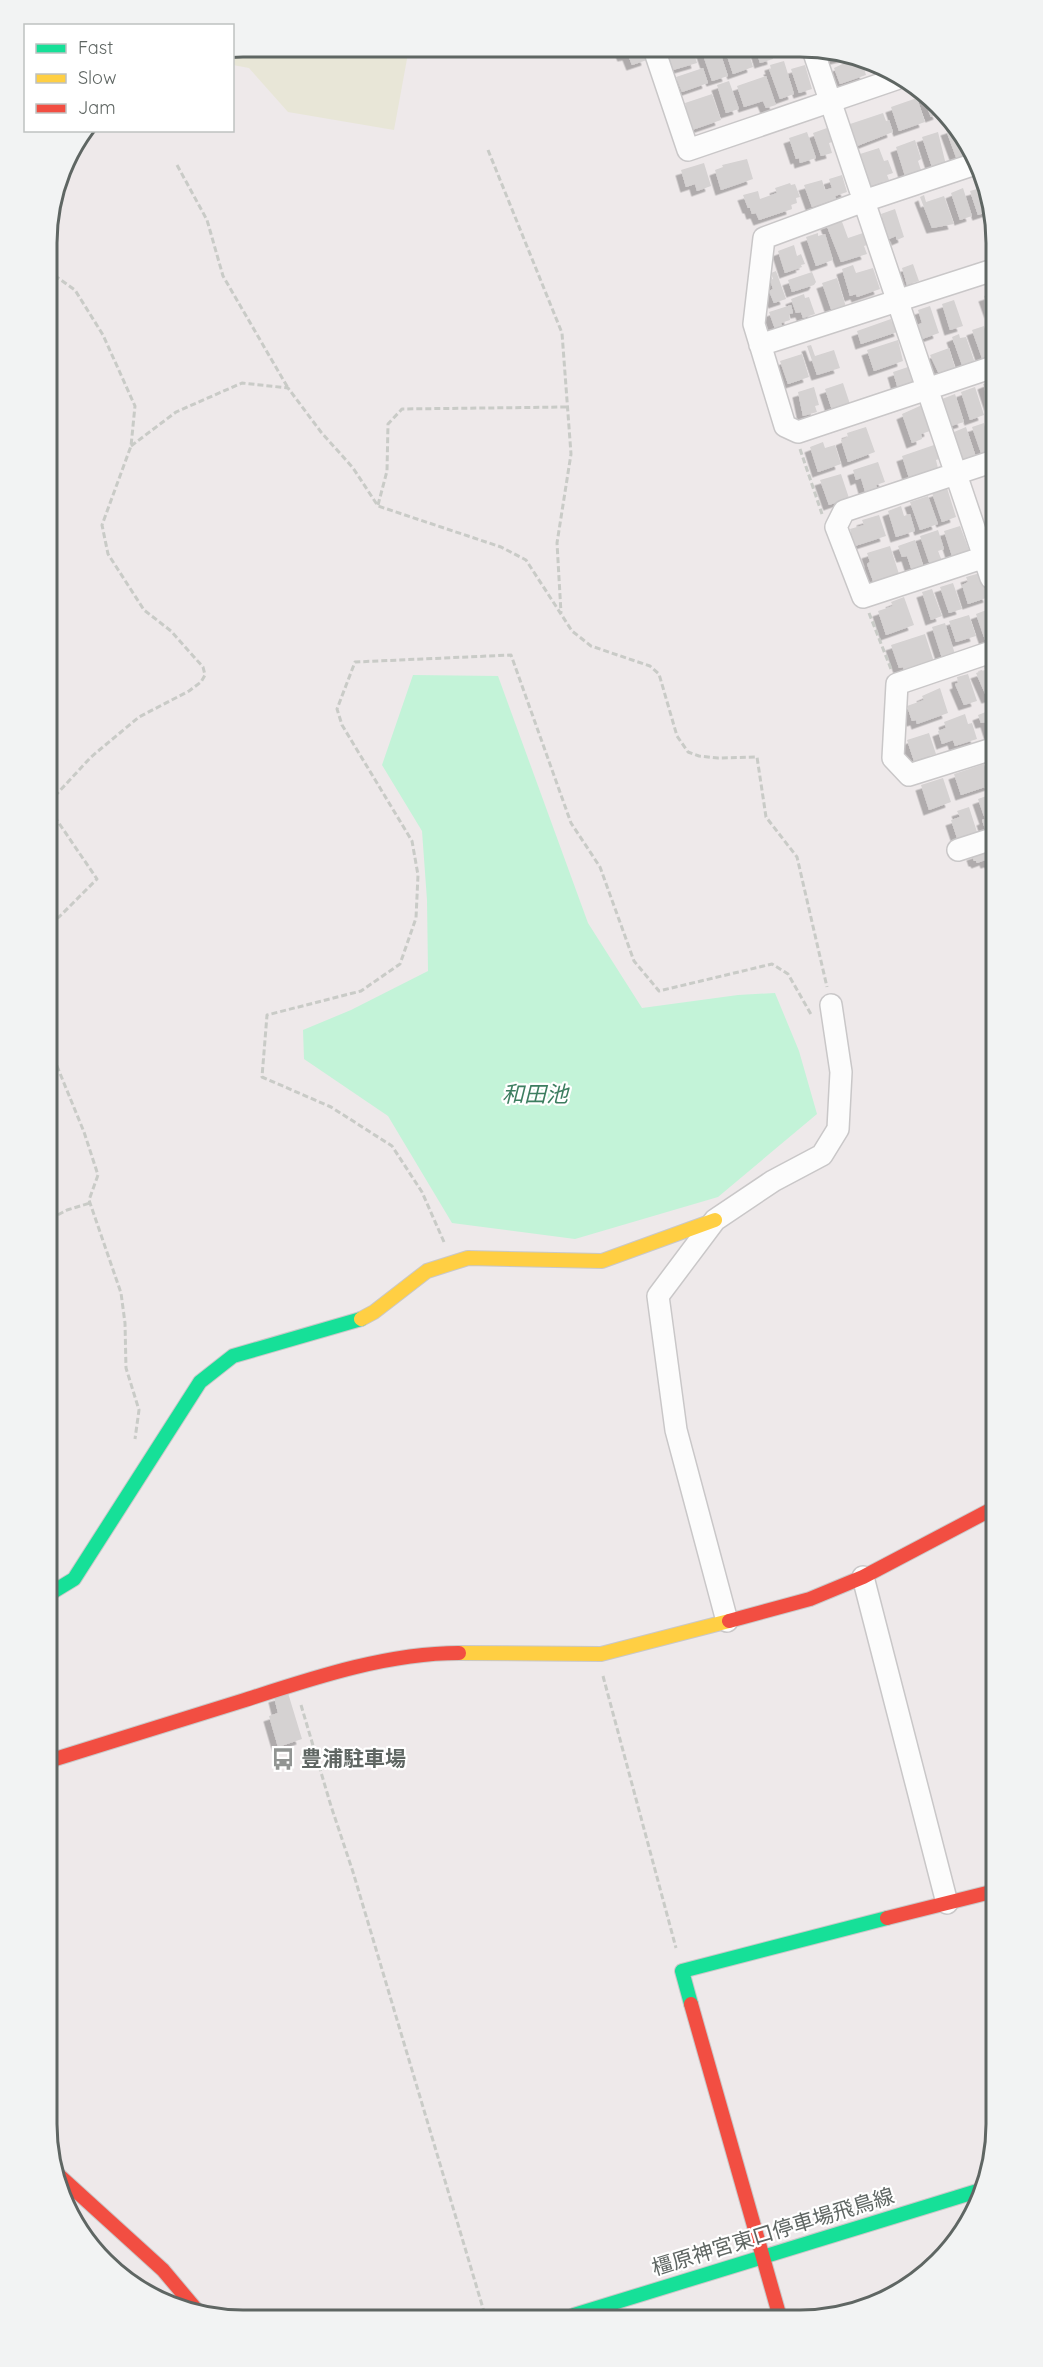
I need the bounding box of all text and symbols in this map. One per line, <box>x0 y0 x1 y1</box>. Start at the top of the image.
legend <box>24 24 234 132</box>
text: Fast <box>78 36 113 59</box>
text: Slow <box>78 66 116 89</box>
text: Jam <box>78 96 116 119</box>
water label: 和田池 <box>502 1080 570 1108</box>
place label: 豊浦駐車場 <box>301 1745 406 1771</box>
bus stop icon: 豊浦駐車場 <box>270 1746 296 1772</box>
street label: 橿原神宮東口停車場飛鳥線 <box>648 2182 897 2280</box>

